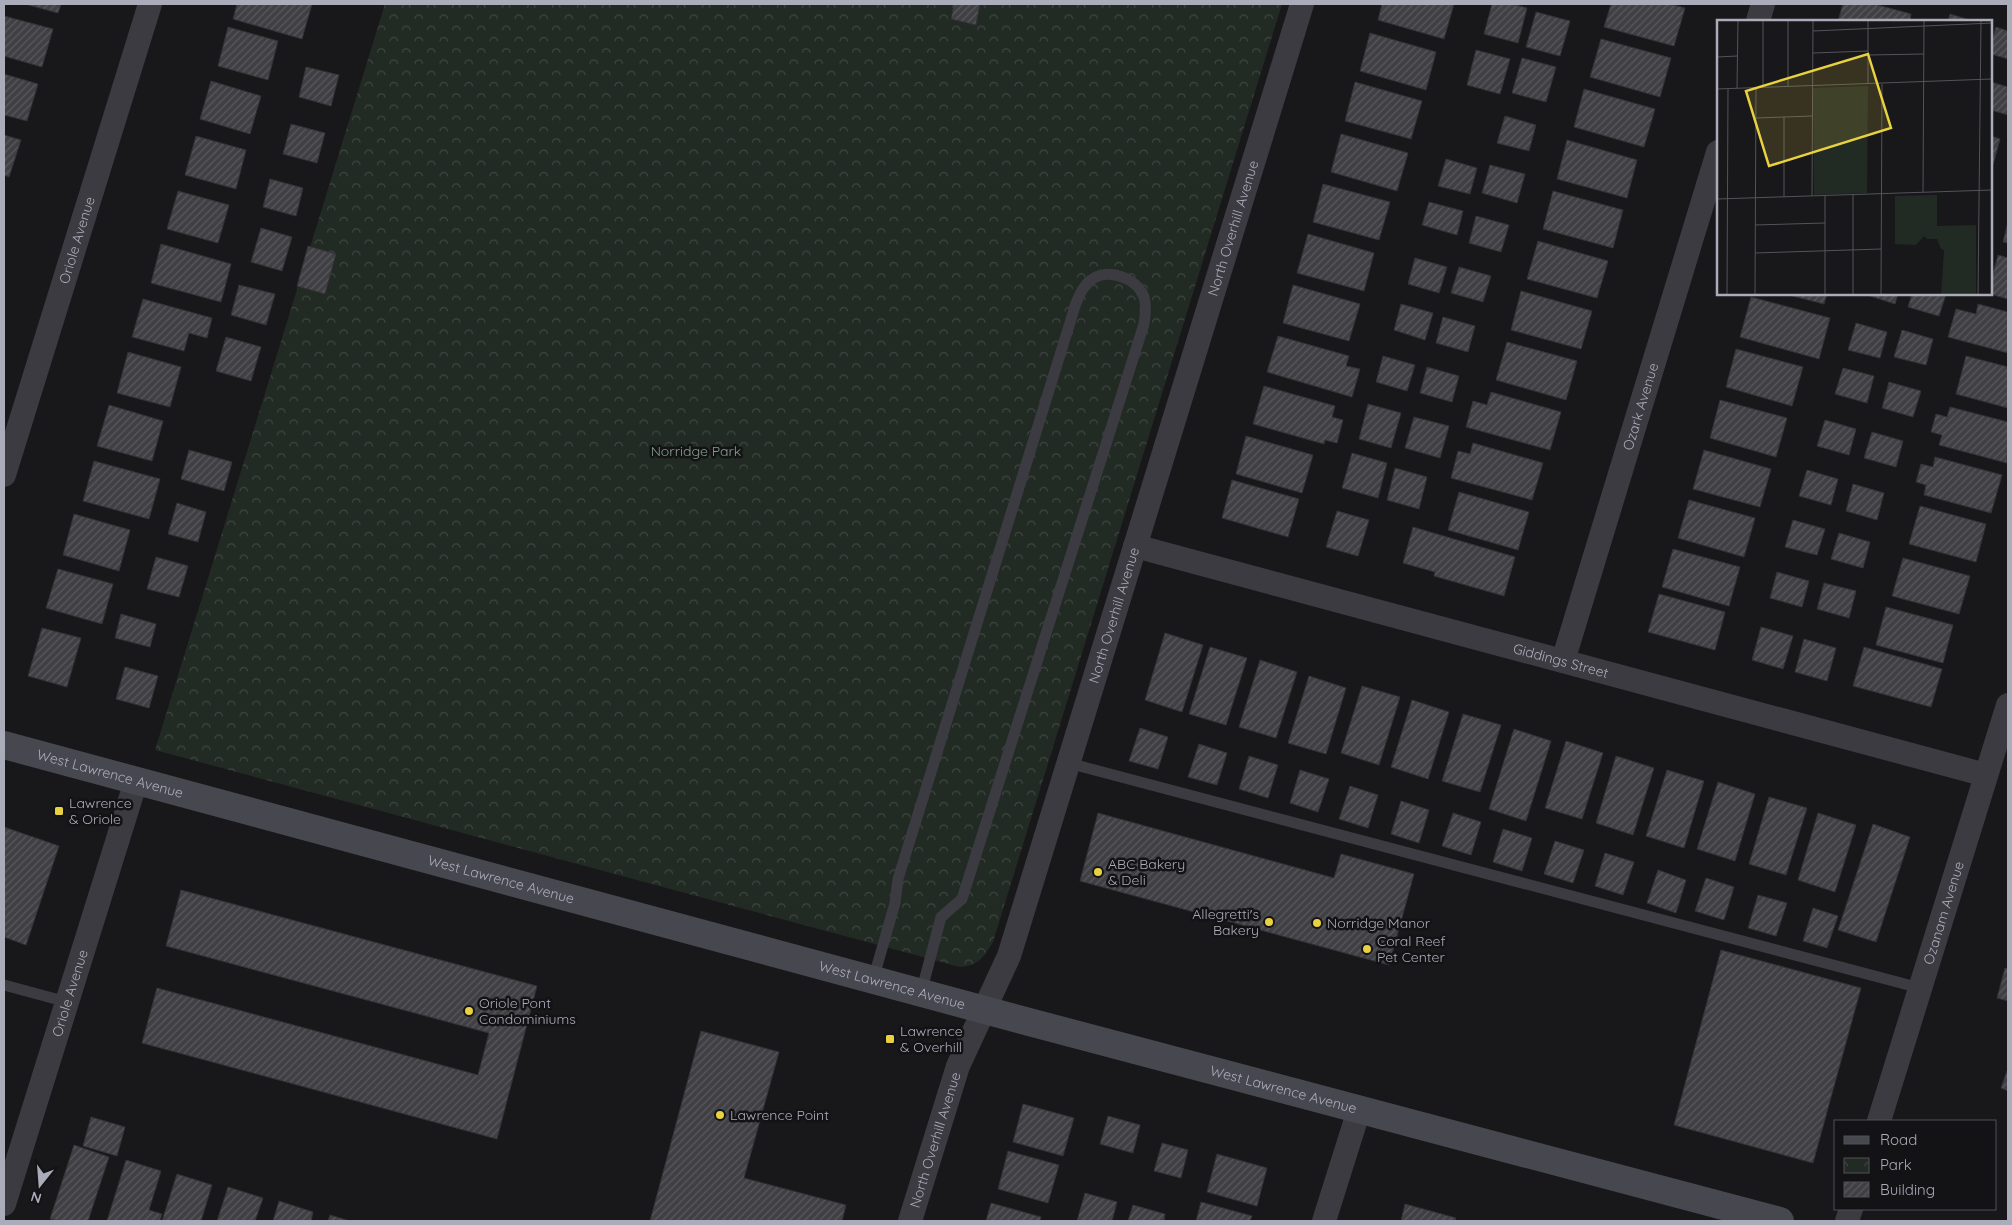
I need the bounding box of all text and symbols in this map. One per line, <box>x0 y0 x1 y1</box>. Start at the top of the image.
inset map <box>1717 20 1992 295</box>
street label: North Overhill Avenue <box>1204 158 1262 298</box>
street label: Oriole Avenue <box>55 194 99 286</box>
street label: Ozark Avenue <box>1619 361 1662 452</box>
park label: Norridge Park <box>651 442 741 460</box>
street label: North Overhill Avenue <box>1085 545 1143 685</box>
street label: Giddings Street <box>1511 639 1611 682</box>
street label: West Lawrence Avenue <box>35 745 185 802</box>
place label: Lawrence & Oriole <box>69 794 132 828</box>
marker: Lawrence & Oriole <box>53 805 65 817</box>
street label: West Lawrence Avenue <box>426 851 576 908</box>
place label: ABC Bakery & Deli <box>1108 855 1185 889</box>
street label: Ozanam Avenue <box>1919 859 1968 967</box>
marker: ABC Bakery & Deli <box>1092 866 1104 878</box>
place label: Allegretti's Bakery <box>1192 905 1259 939</box>
place label: Norridge Manor <box>1327 914 1431 932</box>
marker: Allegretti's Bakery <box>1263 916 1275 928</box>
marker: Norridge Manor <box>1311 917 1323 929</box>
place label: Coral Reef Pet Center <box>1377 932 1446 966</box>
marker: Coral Reef Pet Center <box>1361 943 1373 955</box>
street label: Oriole Avenue <box>48 947 92 1039</box>
street label: West Lawrence Avenue <box>817 957 967 1013</box>
place label: Oriole Pont Condominiums <box>479 994 576 1028</box>
marker: Oriole Pont Condominiums <box>463 1005 475 1017</box>
place label: Lawrence & Overhill <box>900 1022 963 1056</box>
marker: Lawrence & Overhill <box>884 1033 896 1045</box>
street label: West Lawrence Avenue <box>1208 1061 1359 1117</box>
street label: North Overhill Avenue <box>906 1070 965 1210</box>
place label: Lawrence Point <box>730 1106 829 1124</box>
marker: Lawrence Point <box>714 1109 726 1121</box>
legend <box>1834 1120 1997 1210</box>
text: Road <box>1880 1130 1917 1149</box>
text: Park <box>1880 1155 1912 1174</box>
north arrow <box>15 1160 65 1210</box>
text: Building <box>1880 1180 1935 1199</box>
text: N <box>29 1187 44 1208</box>

